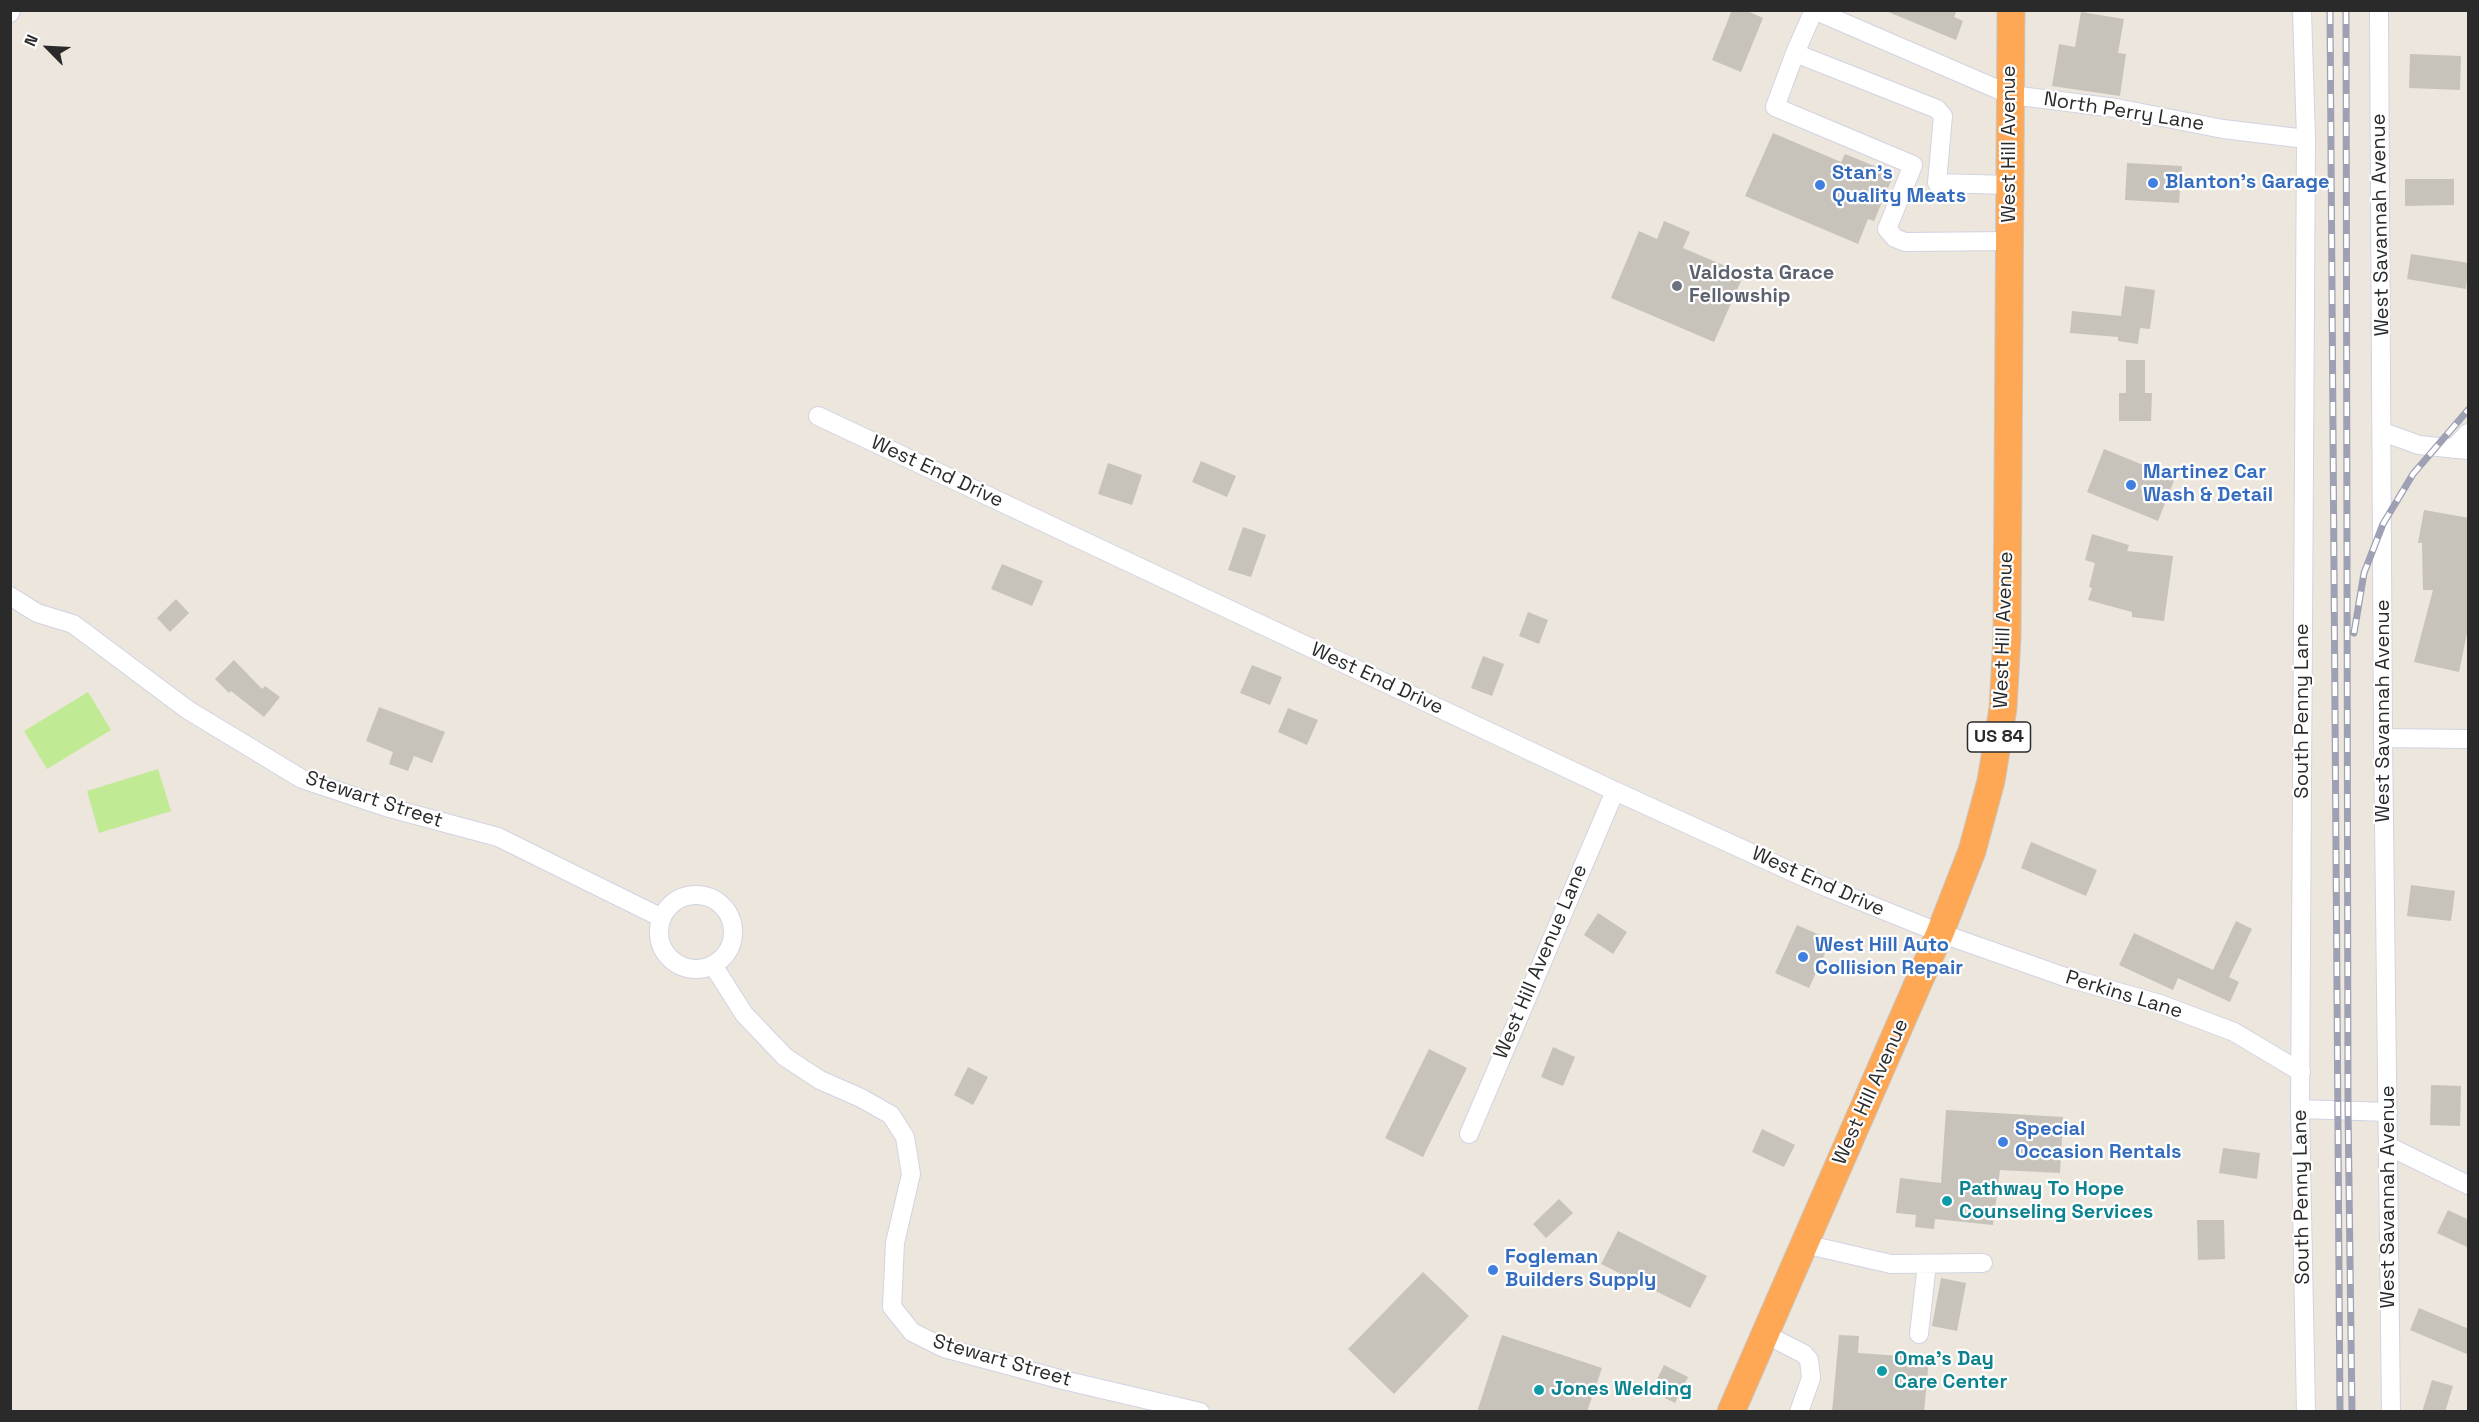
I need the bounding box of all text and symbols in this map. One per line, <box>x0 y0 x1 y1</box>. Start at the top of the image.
north arrow <box>18 18 78 78</box>
text: N <box>19 31 43 50</box>
street label: West Hill Avenue <box>1998 65 2022 223</box>
street label: North Perry Lane <box>2042 87 2206 137</box>
street label: West Savannah Avenue <box>2367 113 2395 337</box>
place label: Stan's Quality Meats <box>1832 162 1966 209</box>
place label: Blanton's Garage <box>2165 171 2330 195</box>
marker: Blanton's Garage <box>2146 176 2160 190</box>
marker: Stan's Quality Meats <box>1813 178 1827 192</box>
place label: Valdosta Grace Fellowship <box>1689 262 1834 309</box>
marker: Valdosta Grace Fellowship <box>1670 279 1684 293</box>
street label: West End Drive <box>867 431 1007 513</box>
place label: Martinez Car Wash & Detail <box>2143 461 2273 508</box>
marker: Martinez Car Wash & Detail <box>2124 478 2138 492</box>
street label: West Hill Avenue <box>1989 551 2019 709</box>
street label: West Savannah Avenue <box>2372 600 2396 822</box>
street label: South Penny Lane <box>2291 623 2315 799</box>
street label: West End Drive <box>1307 638 1447 720</box>
road number: US 84 <box>1968 722 2030 752</box>
street label: Stewart Street <box>302 766 446 834</box>
street label: West End Drive <box>1748 842 1888 922</box>
street label: West Hill Avenue Lane <box>1489 861 1593 1063</box>
place label: West Hill Auto Collision Repair <box>1815 934 1963 981</box>
marker: West Hill Auto Collision Repair <box>1796 950 1810 964</box>
street label: Perkins Lane <box>2063 966 2185 1024</box>
street label: West Hill Avenue <box>1828 1015 1914 1169</box>
street label: West Savannah Avenue <box>2377 1086 2401 1308</box>
street label: South Penny Lane <box>2288 1109 2316 1285</box>
place label: Special Occasion Rentals <box>2015 1118 2182 1165</box>
marker: Special Occasion Rentals <box>1996 1135 2010 1149</box>
place label: Pathway To Hope Counseling Services <box>1959 1178 2153 1225</box>
marker: Pathway To Hope Counseling Services <box>1940 1194 1954 1208</box>
place label: Fogleman Builders Supply <box>1505 1246 1656 1293</box>
marker: Fogleman Builders Supply <box>1486 1263 1500 1277</box>
street label: Stewart Street <box>930 1330 1074 1392</box>
place label: Oma's Day Care Center <box>1894 1348 2007 1395</box>
marker: Oma's Day Care Center <box>1875 1364 1889 1378</box>
place label: Jones Welding <box>1551 1378 1692 1402</box>
marker: Jones Welding <box>1532 1383 1546 1397</box>

